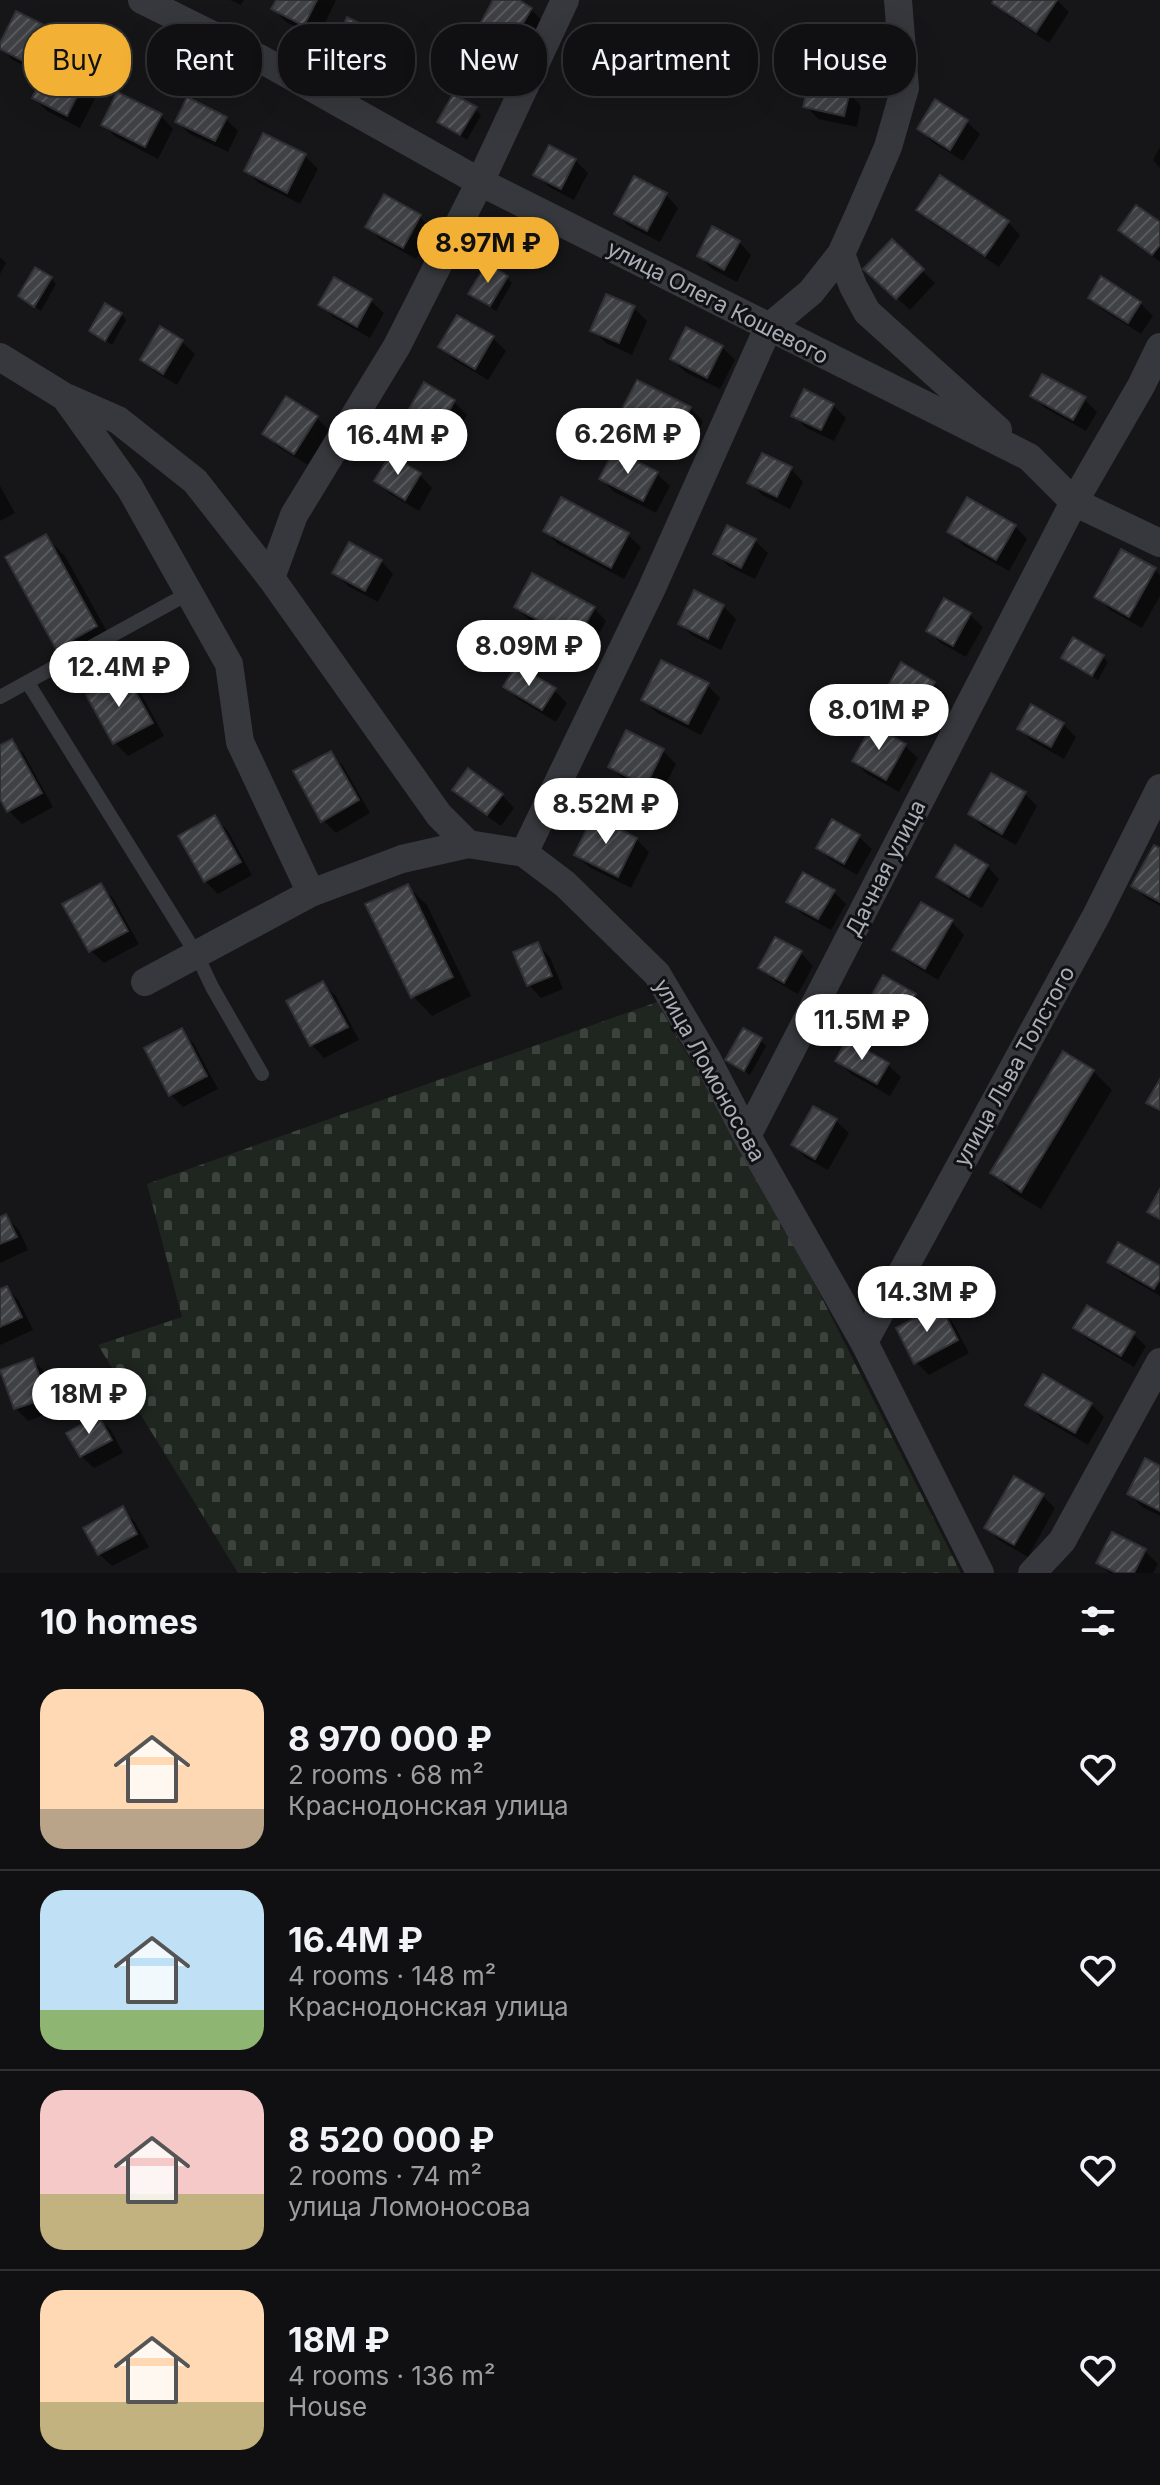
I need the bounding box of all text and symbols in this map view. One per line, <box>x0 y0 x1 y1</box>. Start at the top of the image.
chip: Buy <box>24 24 131 96</box>
chip: Rent <box>147 24 262 96</box>
chip: Filters <box>278 24 415 96</box>
chip: New <box>431 24 547 96</box>
chip: Apartment <box>563 24 758 96</box>
chip: House <box>774 24 916 96</box>
pin: 8.97M ₽ <box>414 217 562 285</box>
text: 8.97M ₽ <box>435 227 541 258</box>
street label: улица Олега Кошевого <box>603 235 833 369</box>
pin: 6.26M ₽ <box>554 408 702 476</box>
pin: 16.4M ₽ <box>324 409 472 477</box>
text: 6.26M ₽ <box>574 418 682 449</box>
text: 16.4M ₽ <box>346 419 450 450</box>
pin: 8.09M ₽ <box>455 620 603 688</box>
text: 8.09M ₽ <box>475 630 583 661</box>
pin: 12.4M ₽ <box>45 641 193 709</box>
text: 12.4M ₽ <box>67 651 171 682</box>
pin: 8.01M ₽ <box>805 684 953 752</box>
text: 8.01M ₽ <box>828 694 930 725</box>
pin: 8.52M ₽ <box>532 778 680 846</box>
text: 8.52M ₽ <box>552 788 660 819</box>
street label: Дачная улица <box>840 796 930 940</box>
street label: улица Льва Толстого <box>948 961 1080 1171</box>
street label: улица Ломоносова <box>649 974 771 1166</box>
pin: 11.5M ₽ <box>788 994 936 1062</box>
text: 11.5M ₽ <box>813 1004 911 1035</box>
pin: 14.3M ₽ <box>853 1266 1001 1334</box>
text: 14.3M ₽ <box>876 1276 978 1307</box>
pin: 18M ₽ <box>33 1368 145 1436</box>
text: 18M ₽ <box>50 1378 128 1409</box>
icon: filters <box>1076 1599 1120 1643</box>
text: 10 homes <box>40 1601 198 1642</box>
text: 8 970 000 ₽ <box>288 1718 492 1759</box>
icon: home <box>104 1721 200 1817</box>
icon: heart <box>1076 1747 1120 1791</box>
text: 2 rooms · 68 m² <box>288 1759 484 1790</box>
text: Краснодонская улица <box>288 1790 569 1821</box>
text: 16.4M ₽ <box>288 1919 423 1960</box>
icon: home <box>104 1922 200 2018</box>
icon: heart <box>1076 1948 1120 1992</box>
text: 4 rooms · 148 m² <box>288 1960 496 1991</box>
text: Краснодонская улица <box>288 1991 569 2022</box>
text: 8 520 000 ₽ <box>288 2119 494 2160</box>
icon: home <box>104 2122 200 2218</box>
icon: heart <box>1076 2148 1120 2192</box>
text: 2 rooms · 74 m² <box>288 2160 482 2191</box>
text: улица Ломоносова <box>288 2191 531 2222</box>
text: 18M ₽ <box>288 2319 390 2360</box>
icon: home <box>104 2322 200 2418</box>
icon: heart <box>1076 2348 1120 2392</box>
text: 4 rooms · 136 m² <box>288 2360 496 2391</box>
text: House <box>288 2391 367 2422</box>

